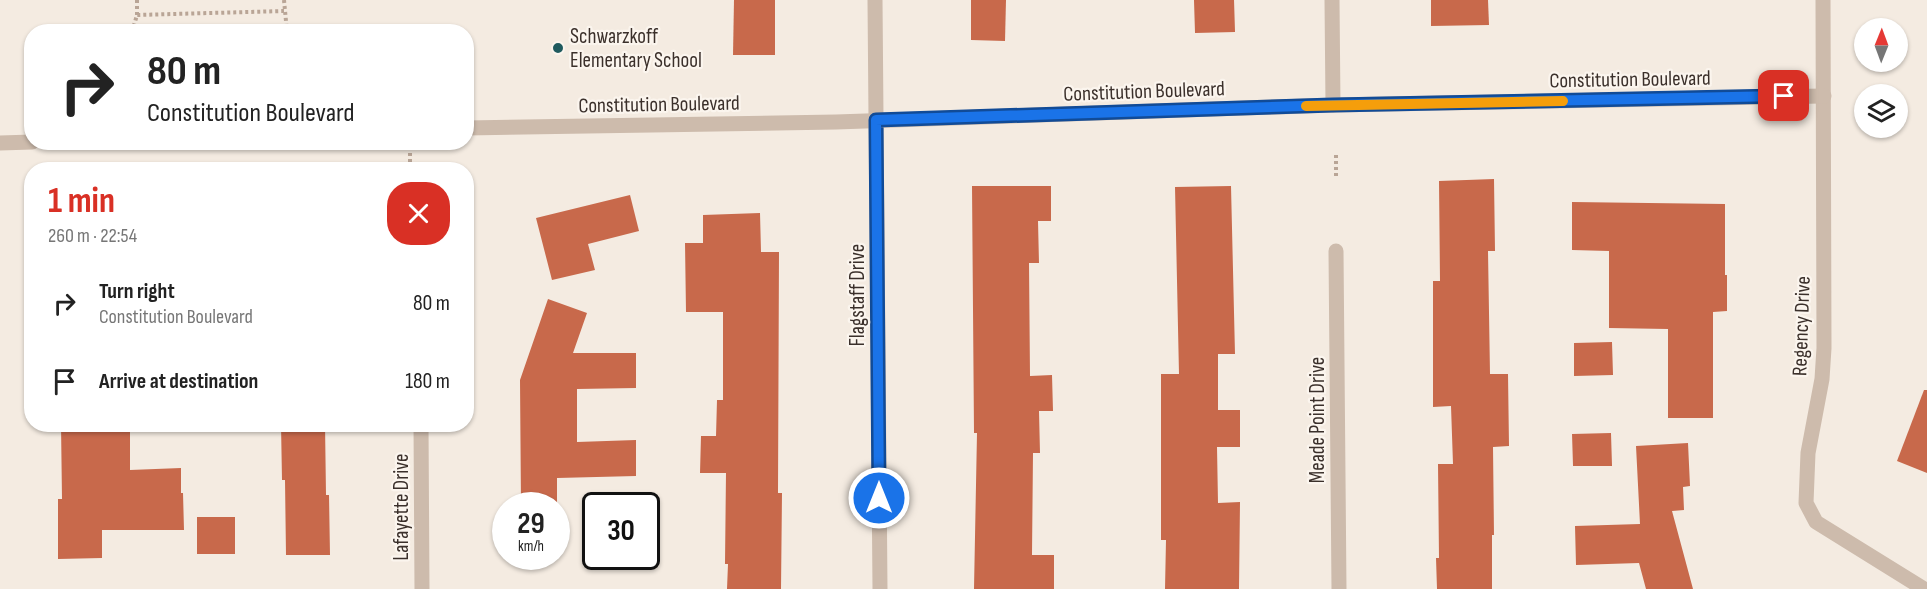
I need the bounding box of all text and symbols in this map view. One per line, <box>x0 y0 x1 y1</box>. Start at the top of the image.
north arrow <box>1854 18 1908 72</box>
map controls <box>1854 18 1908 138</box>
place label: Schwarzkoff Elementary School <box>570 24 702 73</box>
marker: Schwarzkoff Elementary School <box>551 41 565 55</box>
text: 80 m <box>147 46 221 97</box>
icon: right <box>48 48 126 126</box>
street label: Constitution Boulevard <box>1549 66 1711 93</box>
pin <box>1758 70 1809 121</box>
street label: Constitution Boulevard <box>1063 76 1225 107</box>
icon: arrive <box>1767 79 1800 112</box>
button: layers <box>1854 84 1908 138</box>
street label: Constitution Boulevard <box>578 91 740 118</box>
text: Constitution Boulevard <box>147 97 355 129</box>
text: 1 min <box>48 180 115 223</box>
button: close <box>387 182 450 245</box>
text: 260 m · 22:54 <box>48 224 137 248</box>
street label: Flagstaff Drive <box>845 244 870 346</box>
street label: Regency Drive <box>1787 276 1816 376</box>
text: Turn right <box>99 278 175 305</box>
icon: right <box>48 287 81 320</box>
text: 80 m <box>413 290 450 317</box>
text: Constitution Boulevard <box>99 305 253 329</box>
street label: Meade Point Drive <box>1305 357 1330 483</box>
icon: arrive <box>48 365 81 398</box>
text: Arrive at destination <box>99 368 258 395</box>
text: 180 m <box>405 368 450 395</box>
street label: Lafayette Drive <box>389 453 414 561</box>
position arrow <box>847 466 911 530</box>
speed limit sign: 30 <box>582 492 660 570</box>
text: 29 <box>517 506 545 542</box>
text: km/h <box>518 537 544 556</box>

